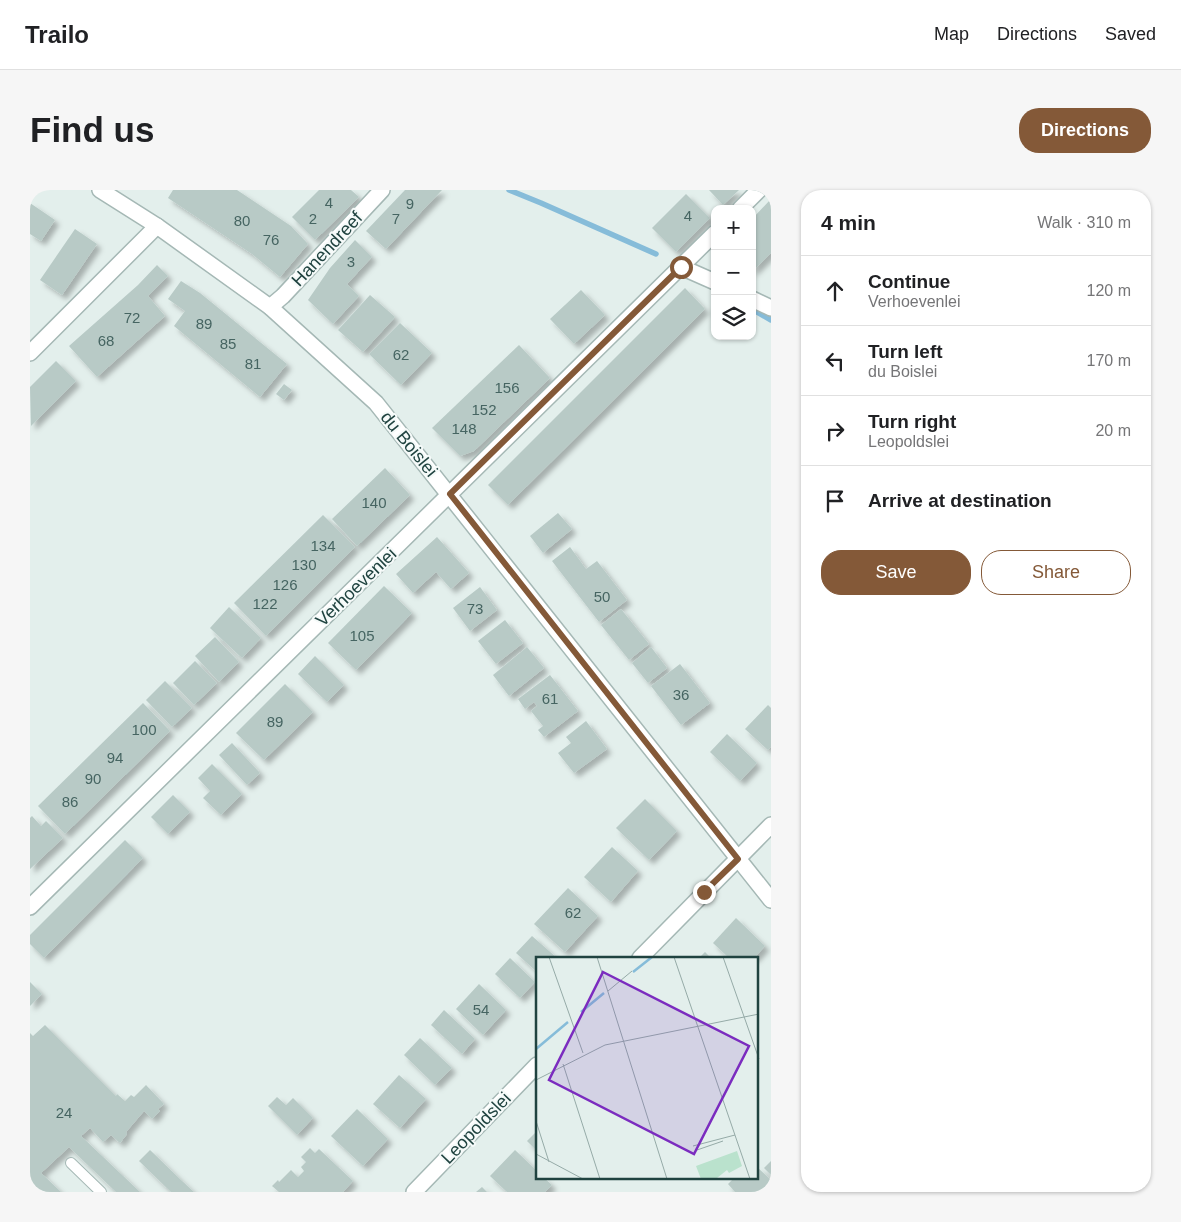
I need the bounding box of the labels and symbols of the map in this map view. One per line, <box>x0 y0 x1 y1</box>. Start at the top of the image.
house number: 4 <box>325 194 333 211</box>
house number: 9 <box>406 195 414 212</box>
street label: Hanendreef <box>288 207 367 290</box>
house number: 4 <box>684 207 692 224</box>
house number: 2 <box>309 210 317 227</box>
house number: 7 <box>392 210 400 227</box>
house number: 80 <box>234 212 250 229</box>
house number: 76 <box>263 231 279 248</box>
house number: 3 <box>347 253 355 270</box>
route start <box>670 256 693 279</box>
house number: 72 <box>124 309 140 326</box>
house number: 89 <box>196 315 212 332</box>
house number: 68 <box>98 332 114 349</box>
house number: 85 <box>220 335 236 352</box>
house number: 62 <box>393 346 409 363</box>
house number: 81 <box>245 355 261 372</box>
house number: 156 <box>494 379 520 396</box>
house number: 152 <box>471 401 497 418</box>
street label: du Boislei <box>377 407 441 481</box>
house number: 148 <box>451 420 477 437</box>
house number: 140 <box>361 494 387 511</box>
house number: 134 <box>310 537 336 554</box>
street label: Verhoevenlei <box>312 544 400 630</box>
house number: 130 <box>291 556 317 573</box>
house number: 126 <box>272 576 298 593</box>
house number: 50 <box>594 588 610 605</box>
house number: 122 <box>252 595 278 612</box>
house number: 73 <box>467 600 483 617</box>
house number: 105 <box>349 627 375 644</box>
house number: 36 <box>673 686 689 703</box>
house number: 61 <box>542 690 558 707</box>
house number: 89 <box>267 713 283 730</box>
house number: 100 <box>131 721 157 738</box>
house number: 94 <box>107 749 123 766</box>
house number: 90 <box>85 770 101 787</box>
house number: 86 <box>62 793 78 810</box>
route end <box>693 881 716 904</box>
house number: 62 <box>565 904 581 921</box>
inset map <box>536 957 758 1180</box>
house number: 54 <box>473 1001 489 1018</box>
street label: Leopoldslei <box>437 1088 515 1168</box>
house number: 24 <box>56 1104 72 1121</box>

